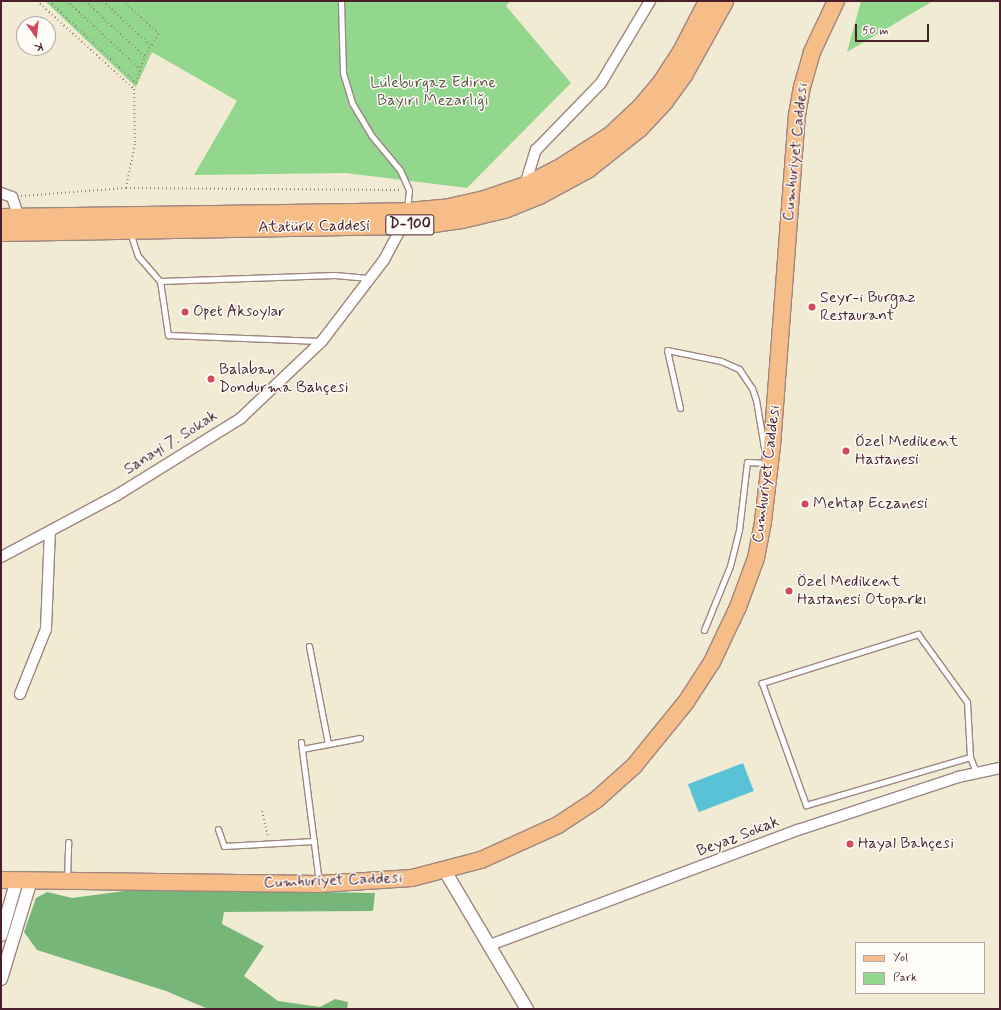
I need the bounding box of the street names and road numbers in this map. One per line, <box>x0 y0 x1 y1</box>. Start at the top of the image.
street label: Cumhuriyet Caddesi <box>779 82 813 222</box>
road number: D-100 <box>385 212 435 238</box>
street label: Atatürk Caddesi <box>256 216 372 238</box>
street label: Cumhuriyet Caddesi <box>749 404 785 544</box>
street label: Sanayi 7. Sokak <box>121 407 221 479</box>
street label: Beyaz Sokak <box>694 812 782 862</box>
street label: Cumhuriyet Caddesi <box>263 869 403 893</box>

